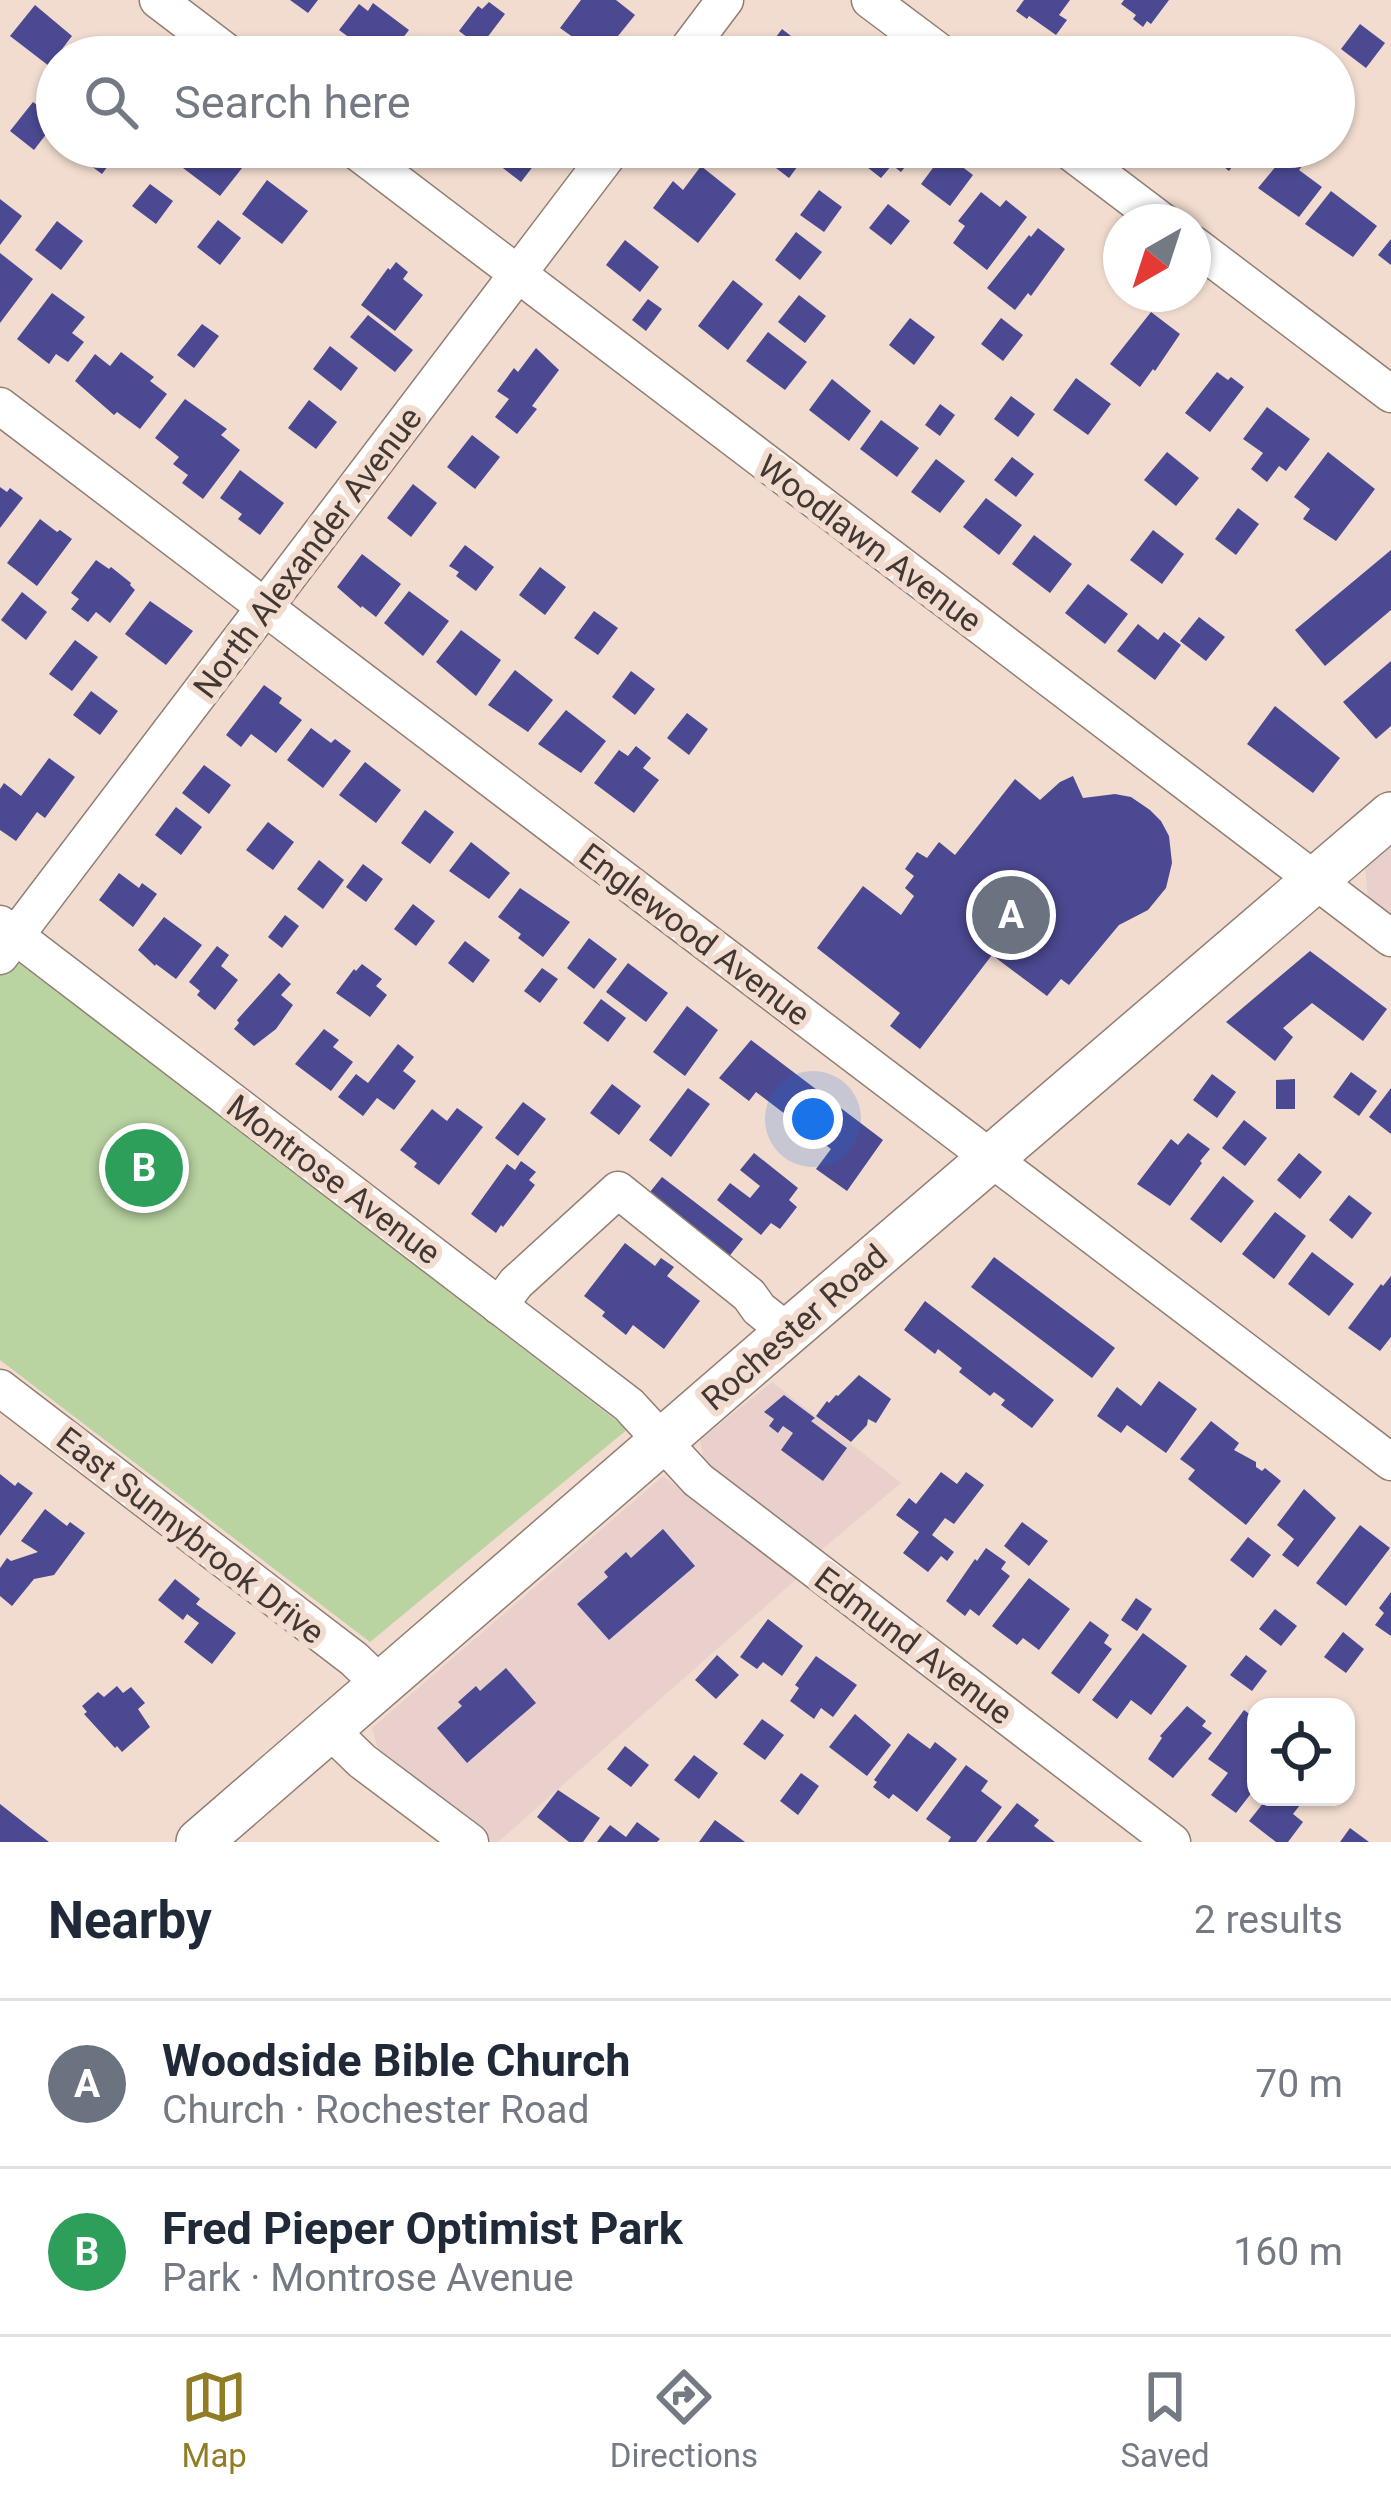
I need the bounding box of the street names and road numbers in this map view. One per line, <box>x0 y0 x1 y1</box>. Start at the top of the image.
street label: North Alexander Avenue <box>185 399 430 706</box>
street label: Woodlawn Avenue <box>750 447 989 640</box>
street label: Englewood Avenue <box>572 835 818 1034</box>
street label: Montrose Avenue <box>219 1087 448 1272</box>
street label: Rochester Road <box>694 1236 895 1418</box>
street label: East Sunnybrook Drive <box>49 1419 332 1652</box>
street label: Edmund Avenue <box>807 1558 1020 1732</box>

